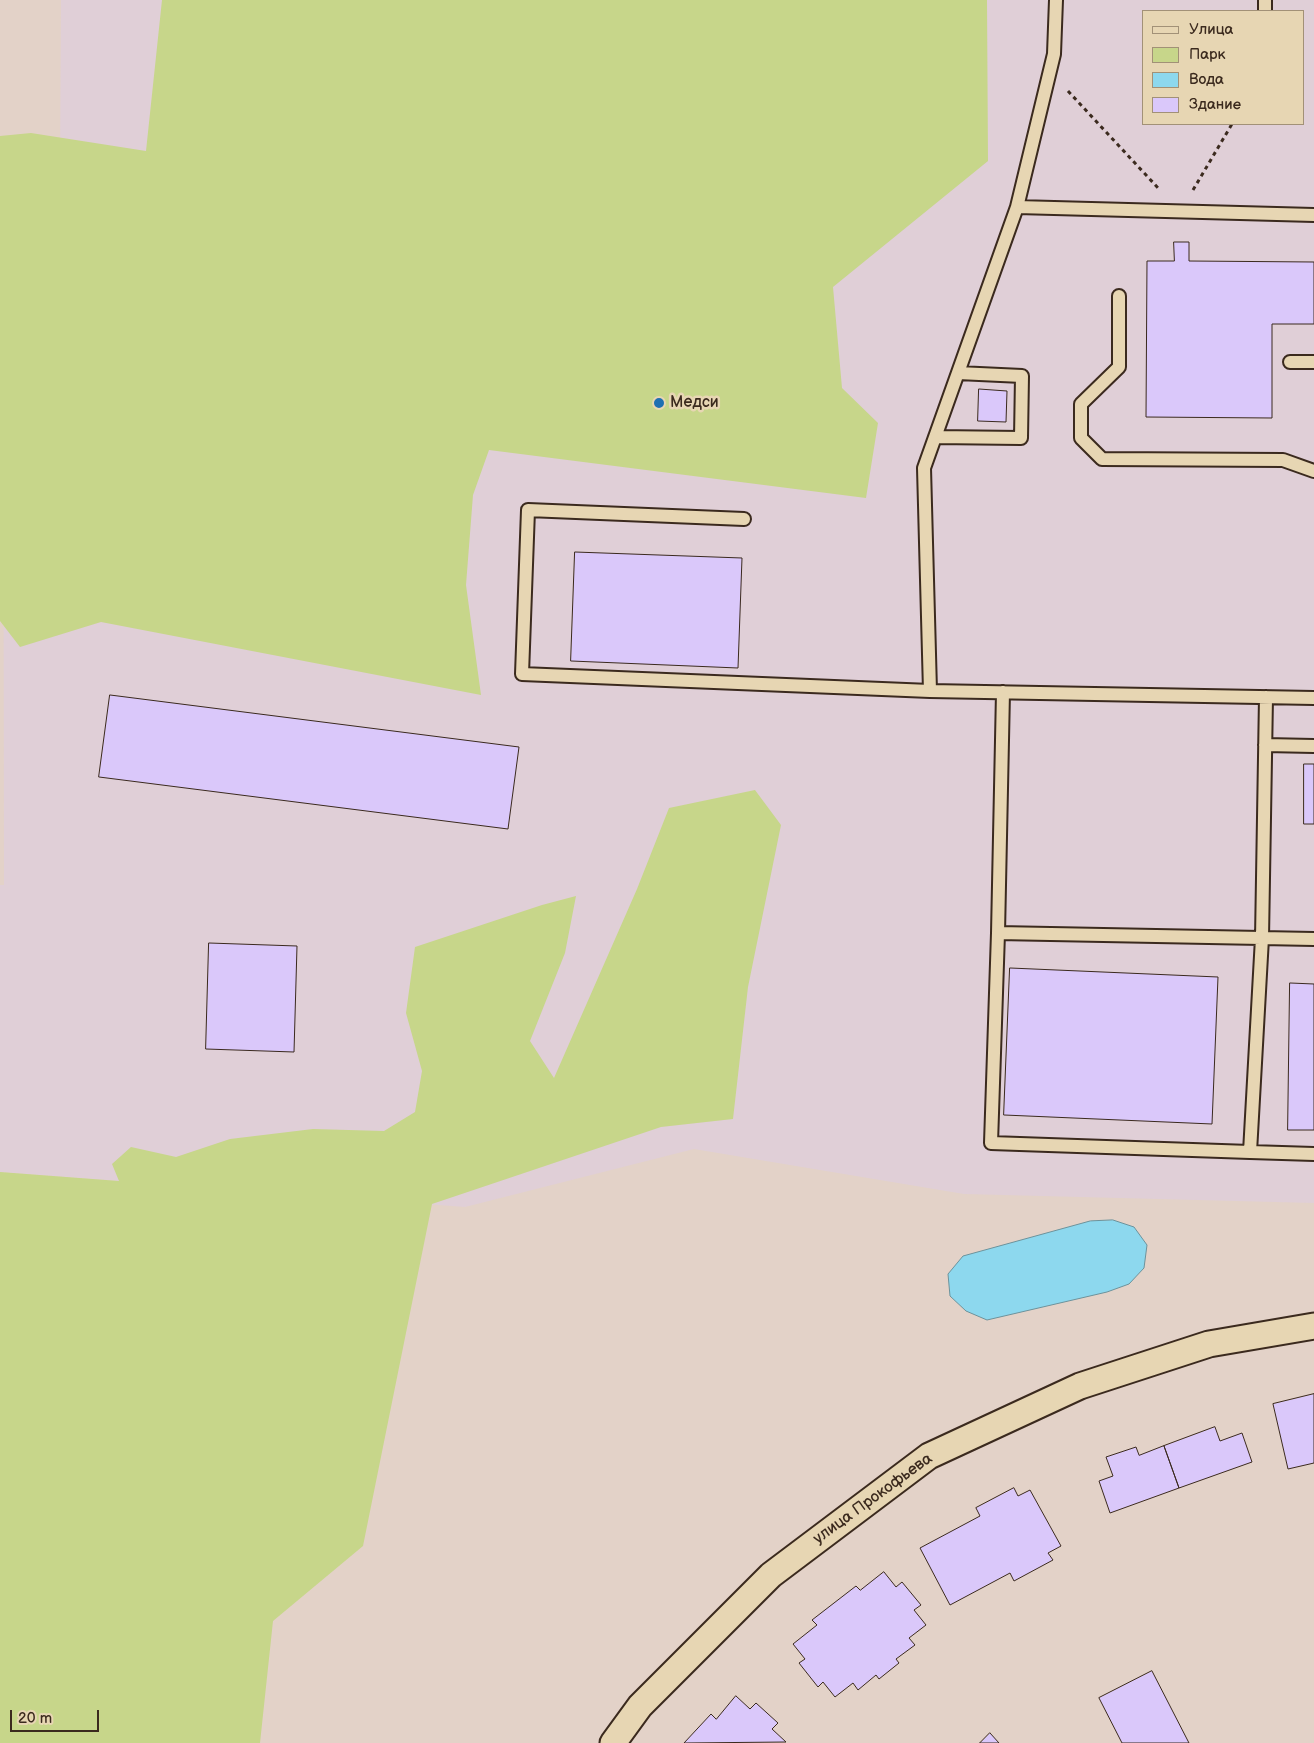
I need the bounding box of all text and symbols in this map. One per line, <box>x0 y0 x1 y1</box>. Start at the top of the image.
legend <box>1142 10 1304 125</box>
text: Улица <box>1189 20 1233 39</box>
text: Парк <box>1189 45 1226 64</box>
text: Вода <box>1189 70 1224 89</box>
text: Здание <box>1189 95 1241 114</box>
place label: Медси <box>670 393 719 413</box>
marker: Медси <box>652 396 666 410</box>
street label: улица Прокофьева <box>810 1449 936 1549</box>
scale bar <box>12 1700 101 1732</box>
text: 20 m <box>18 1709 52 1728</box>

